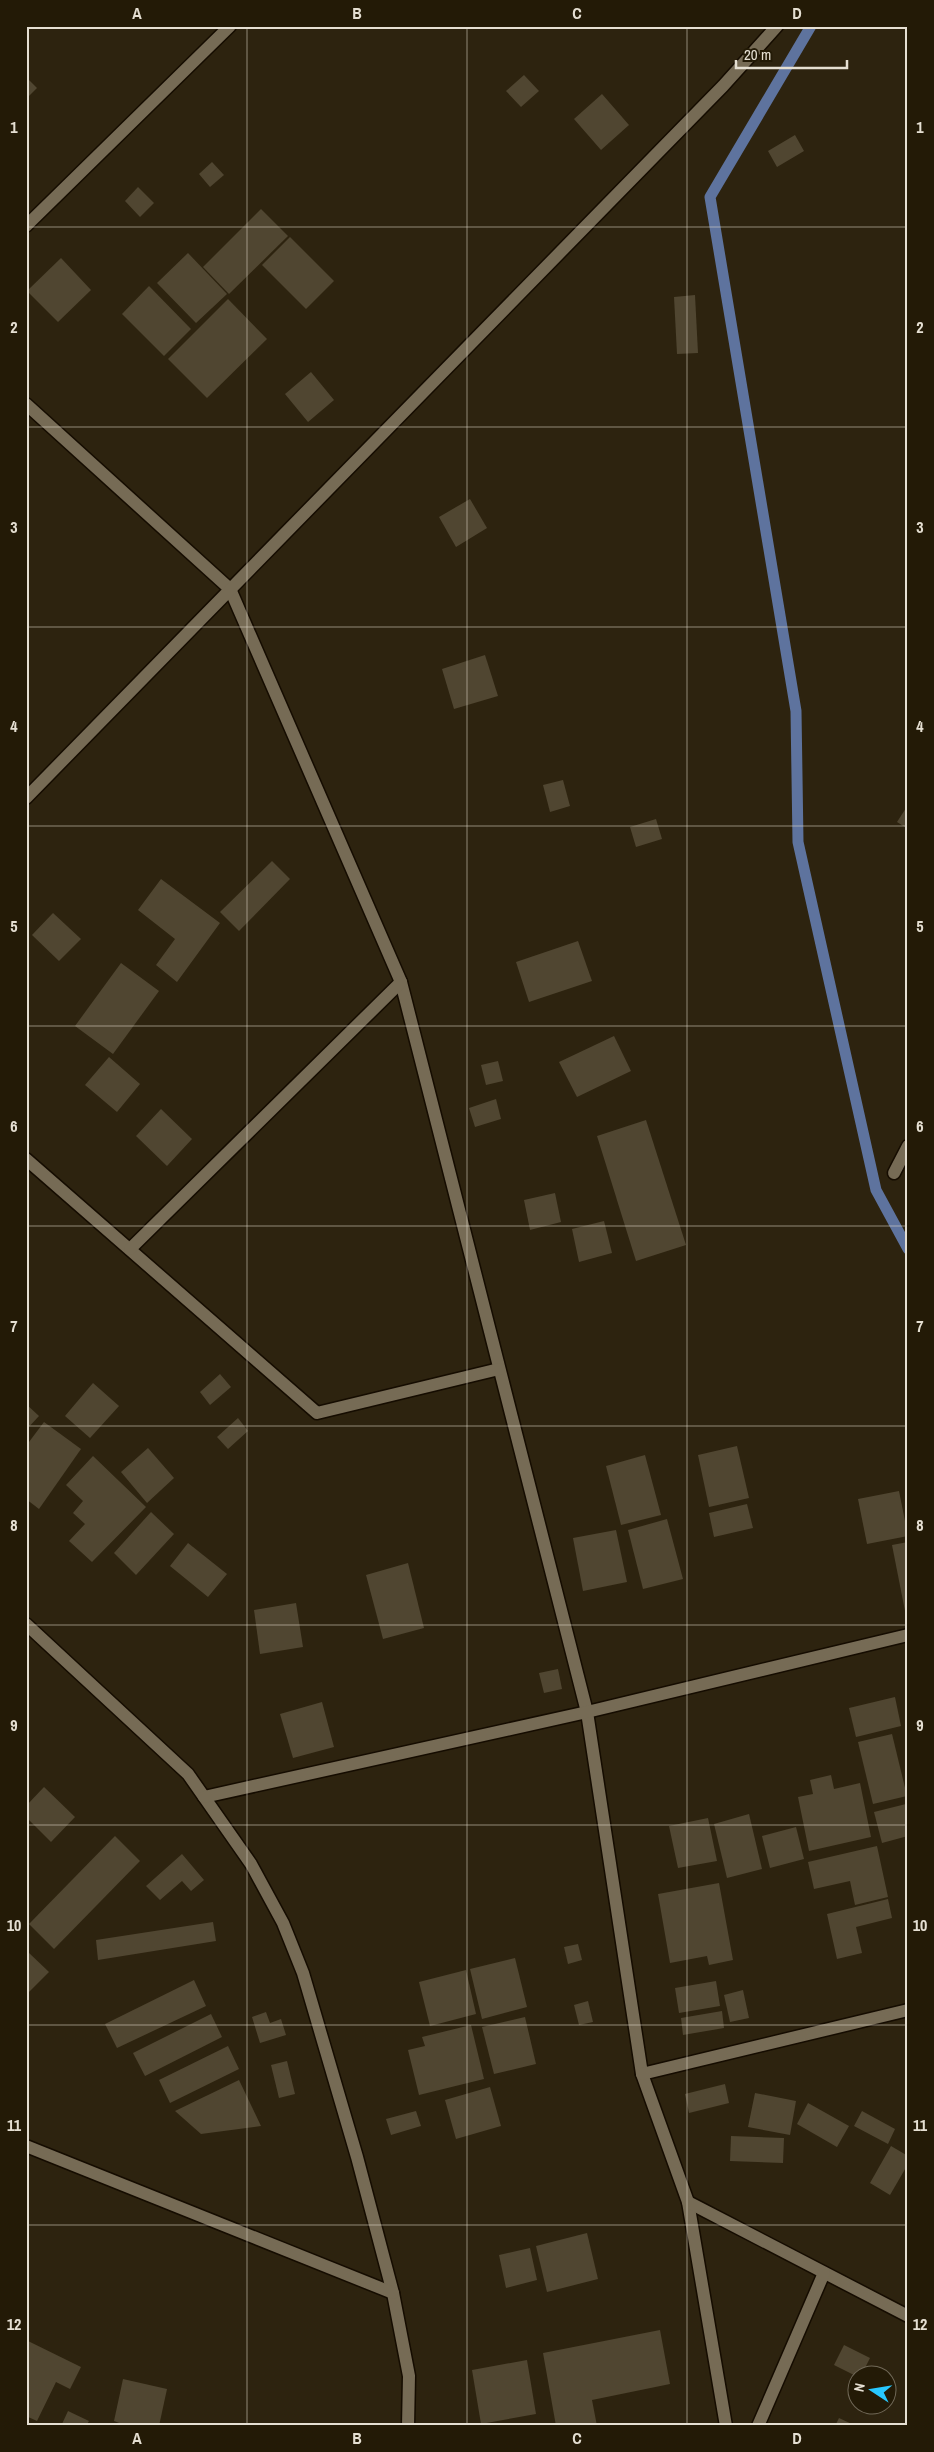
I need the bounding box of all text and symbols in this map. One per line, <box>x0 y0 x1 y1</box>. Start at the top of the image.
text: A <box>132 2 142 24</box>
text: B <box>352 2 362 24</box>
text: C <box>572 2 582 24</box>
text: D <box>792 2 802 24</box>
scale bar <box>736 38 848 70</box>
text: 20 m <box>744 44 771 65</box>
text: 1 <box>10 116 18 138</box>
text: 1 <box>916 116 924 138</box>
text: 2 <box>10 316 18 338</box>
text: 2 <box>916 316 924 338</box>
text: 3 <box>10 516 18 538</box>
text: 3 <box>916 516 924 538</box>
text: 4 <box>10 715 18 737</box>
text: 4 <box>916 715 924 737</box>
text: 5 <box>10 915 18 937</box>
text: 5 <box>916 915 924 937</box>
text: 6 <box>10 1115 18 1137</box>
text: 6 <box>916 1115 924 1137</box>
text: 7 <box>10 1315 18 1337</box>
text: 7 <box>916 1315 924 1337</box>
text: 8 <box>10 1514 18 1536</box>
text: 8 <box>916 1514 924 1536</box>
text: 9 <box>10 1714 18 1736</box>
text: 9 <box>916 1714 924 1736</box>
text: 10 <box>7 1914 21 1936</box>
text: 10 <box>913 1914 927 1936</box>
text: 11 <box>7 2114 22 2136</box>
text: 11 <box>913 2114 928 2136</box>
text: 12 <box>7 2313 21 2335</box>
text: 12 <box>913 2313 927 2335</box>
north arrow <box>846 2364 896 2414</box>
text: N <box>850 2381 869 2393</box>
text: A <box>132 2427 142 2449</box>
text: B <box>352 2427 362 2449</box>
text: C <box>572 2427 582 2449</box>
text: D <box>792 2427 802 2449</box>

